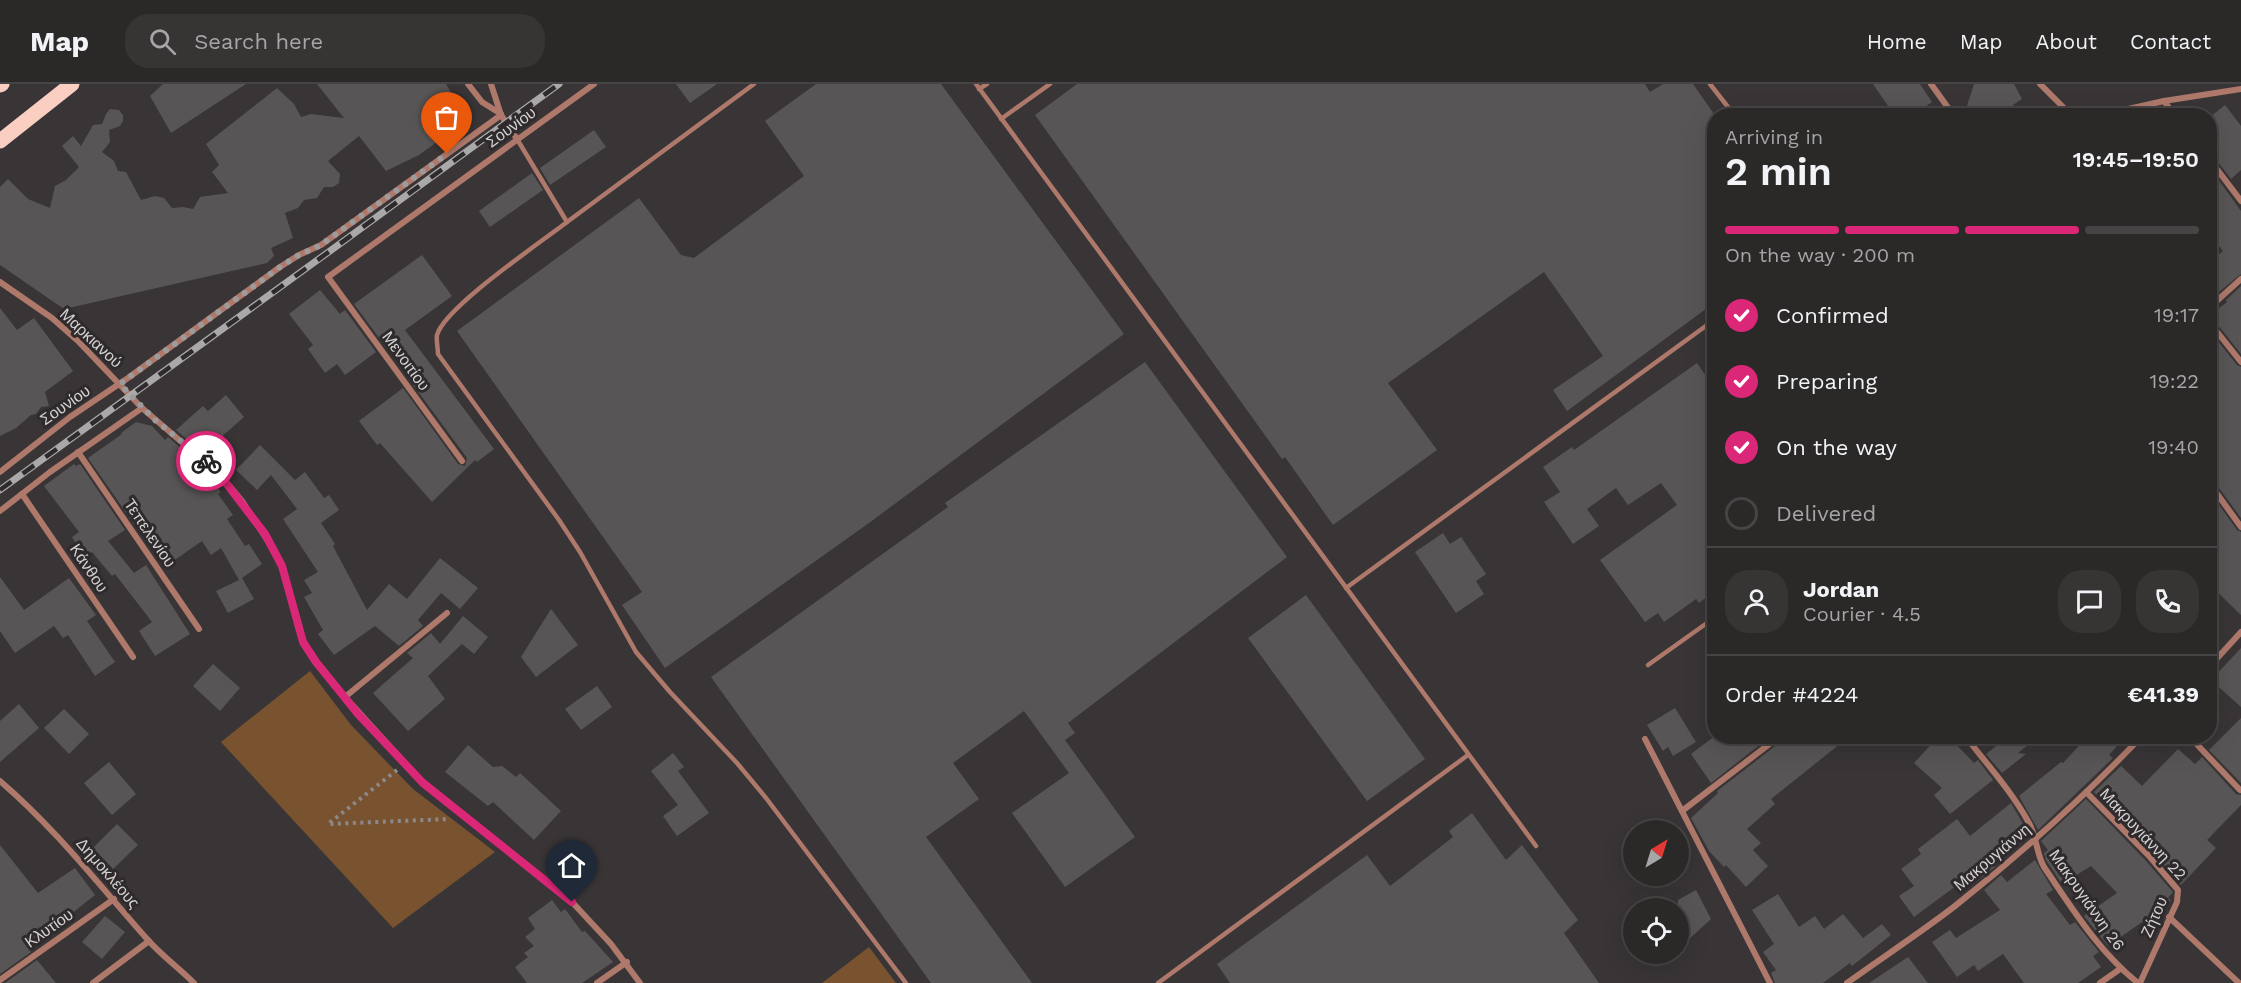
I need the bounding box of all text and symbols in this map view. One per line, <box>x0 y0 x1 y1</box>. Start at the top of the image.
search box <box>125 14 545 68</box>
text: Map <box>30 25 89 58</box>
icon: search <box>146 25 179 58</box>
text: Search here <box>194 29 323 54</box>
text: Home <box>1867 29 1927 54</box>
text: Map <box>1960 29 2003 54</box>
text: About <box>2036 29 2097 54</box>
text: Contact <box>2130 29 2211 54</box>
pin <box>421 92 472 154</box>
icon: bag <box>430 101 463 134</box>
street label: Σουνίου <box>482 103 540 151</box>
text: Arriving in <box>1725 125 1823 149</box>
text: 19:45–19:50 <box>2073 147 2199 172</box>
text: 2 min <box>1725 149 1832 194</box>
text: On the way · 200 m <box>1725 243 1915 267</box>
icon: check <box>1725 299 1758 332</box>
text: Confirmed <box>1776 303 1889 328</box>
text: 19:17 <box>2154 303 2199 327</box>
street label: Μαρκιανού <box>56 304 126 372</box>
street label: Μενοιτίου <box>378 328 434 394</box>
icon: check <box>1725 365 1758 398</box>
text: Preparing <box>1776 369 1877 394</box>
text: 19:22 <box>2150 369 2199 393</box>
street label: Σουνίου <box>36 381 94 429</box>
courier <box>176 431 236 491</box>
icon: check <box>1725 431 1758 464</box>
text: On the way <box>1776 435 1897 460</box>
text: 19:40 <box>2148 435 2199 459</box>
icon: bike <box>190 445 223 478</box>
street label: Τεπελενίου <box>120 495 180 571</box>
text: Delivered <box>1776 501 1876 526</box>
street label: Κάνθου <box>66 540 112 596</box>
button: person <box>1725 570 1788 633</box>
button: chat <box>2058 570 2121 633</box>
button: phone <box>2136 570 2199 633</box>
text: Jordan <box>1803 577 1879 602</box>
text: Courier · 4.5 <box>1803 602 1921 626</box>
text: Order #4224 <box>1725 682 1858 707</box>
text: €41.39 <box>2127 682 2199 707</box>
street label: Μακρυγιάννη 22 <box>2096 784 2190 884</box>
street label: Μακρυγιάννη <box>1950 819 2034 895</box>
north arrow <box>1623 820 1689 886</box>
map controls <box>1623 820 1689 964</box>
street label: Δημοκλέους <box>72 834 144 912</box>
pin <box>546 840 597 902</box>
street label: Μακρυγιάννη 26 <box>2045 846 2129 954</box>
icon: home <box>555 849 588 882</box>
street label: Ζήτου <box>2137 894 2171 940</box>
button: locate <box>1623 898 1689 964</box>
street label: Κλυτίου <box>21 905 77 951</box>

